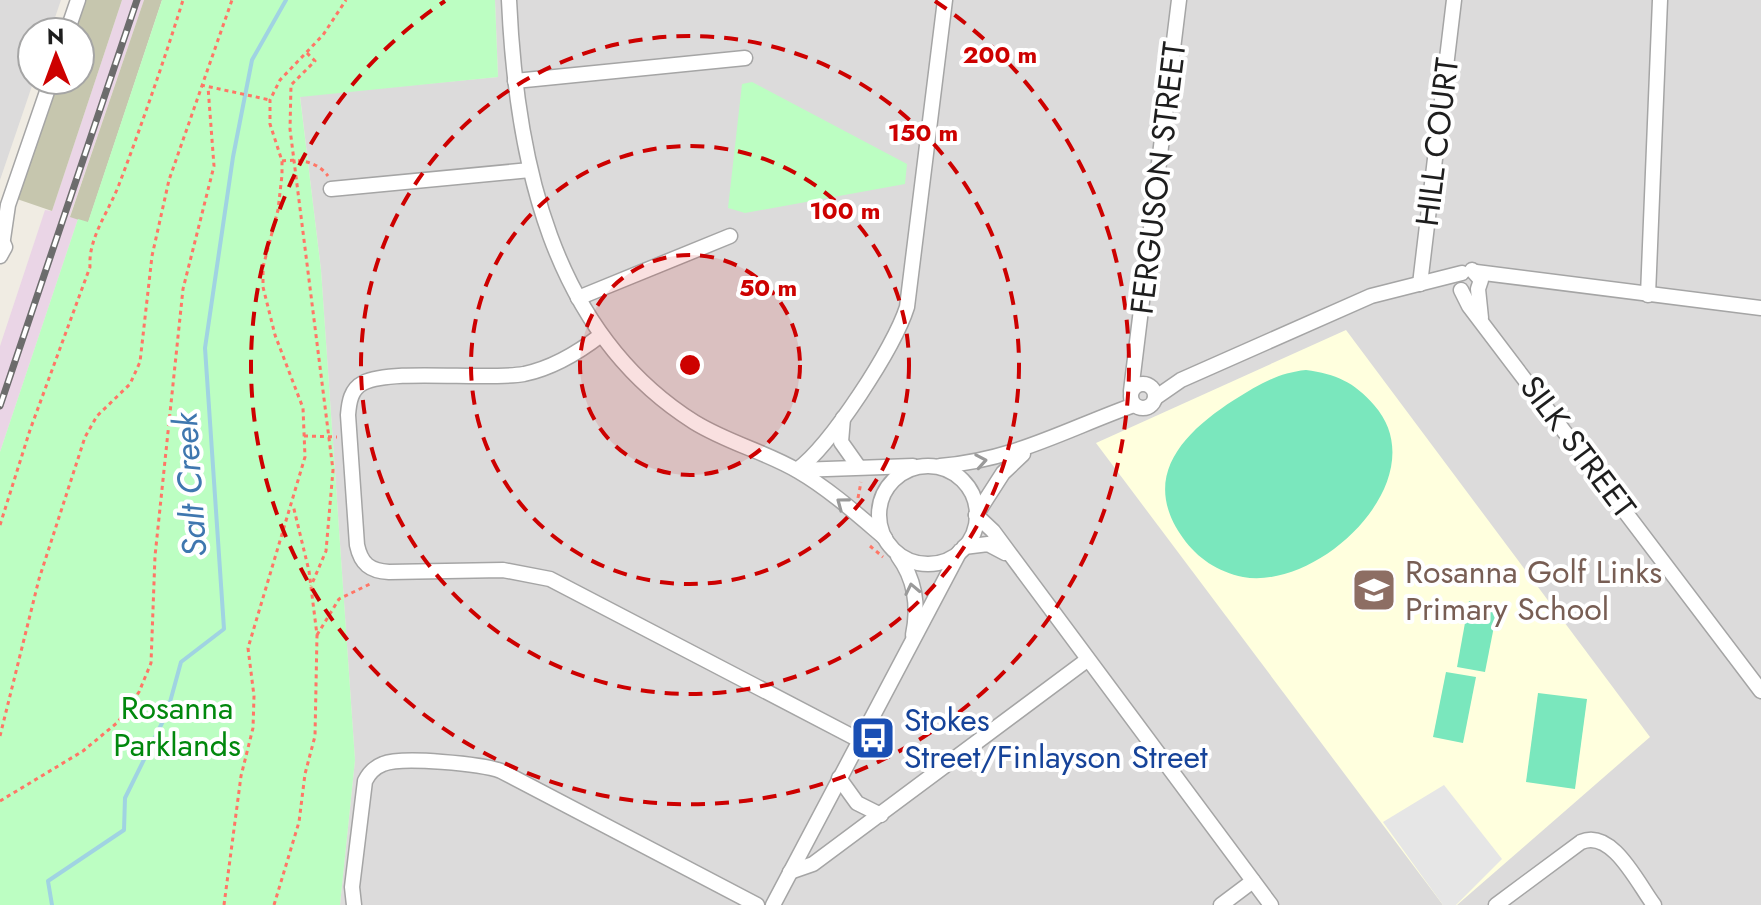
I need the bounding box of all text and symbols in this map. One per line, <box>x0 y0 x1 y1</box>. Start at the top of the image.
north arrow <box>16 16 96 96</box>
text: N <box>47 20 65 52</box>
text: 200 m <box>963 37 1037 72</box>
street label: FERGUSON STREET <box>1118 39 1198 317</box>
street label: HILL COURT <box>1404 55 1470 229</box>
text: 150 m <box>888 115 958 150</box>
text: 100 m <box>810 193 880 228</box>
text: 50 m <box>739 270 797 305</box>
centre of rings <box>676 351 704 379</box>
street label: SILK STREET <box>1509 366 1647 528</box>
water label: Salt Creek <box>160 410 219 559</box>
one-way arrow <box>975 453 988 470</box>
one-way arrow <box>836 498 851 512</box>
place label: Rosanna Golf Links Primary School <box>1405 549 1662 632</box>
school or university icon: Rosanna Golf Links Primary School <box>1350 566 1398 614</box>
one-way arrow <box>904 583 921 596</box>
park label: Rosanna Parklands <box>113 685 241 768</box>
place label: Stokes Street/Finlayson Street <box>904 697 1208 780</box>
bus stop icon: Stokes Street/Finlayson Street <box>849 714 897 762</box>

